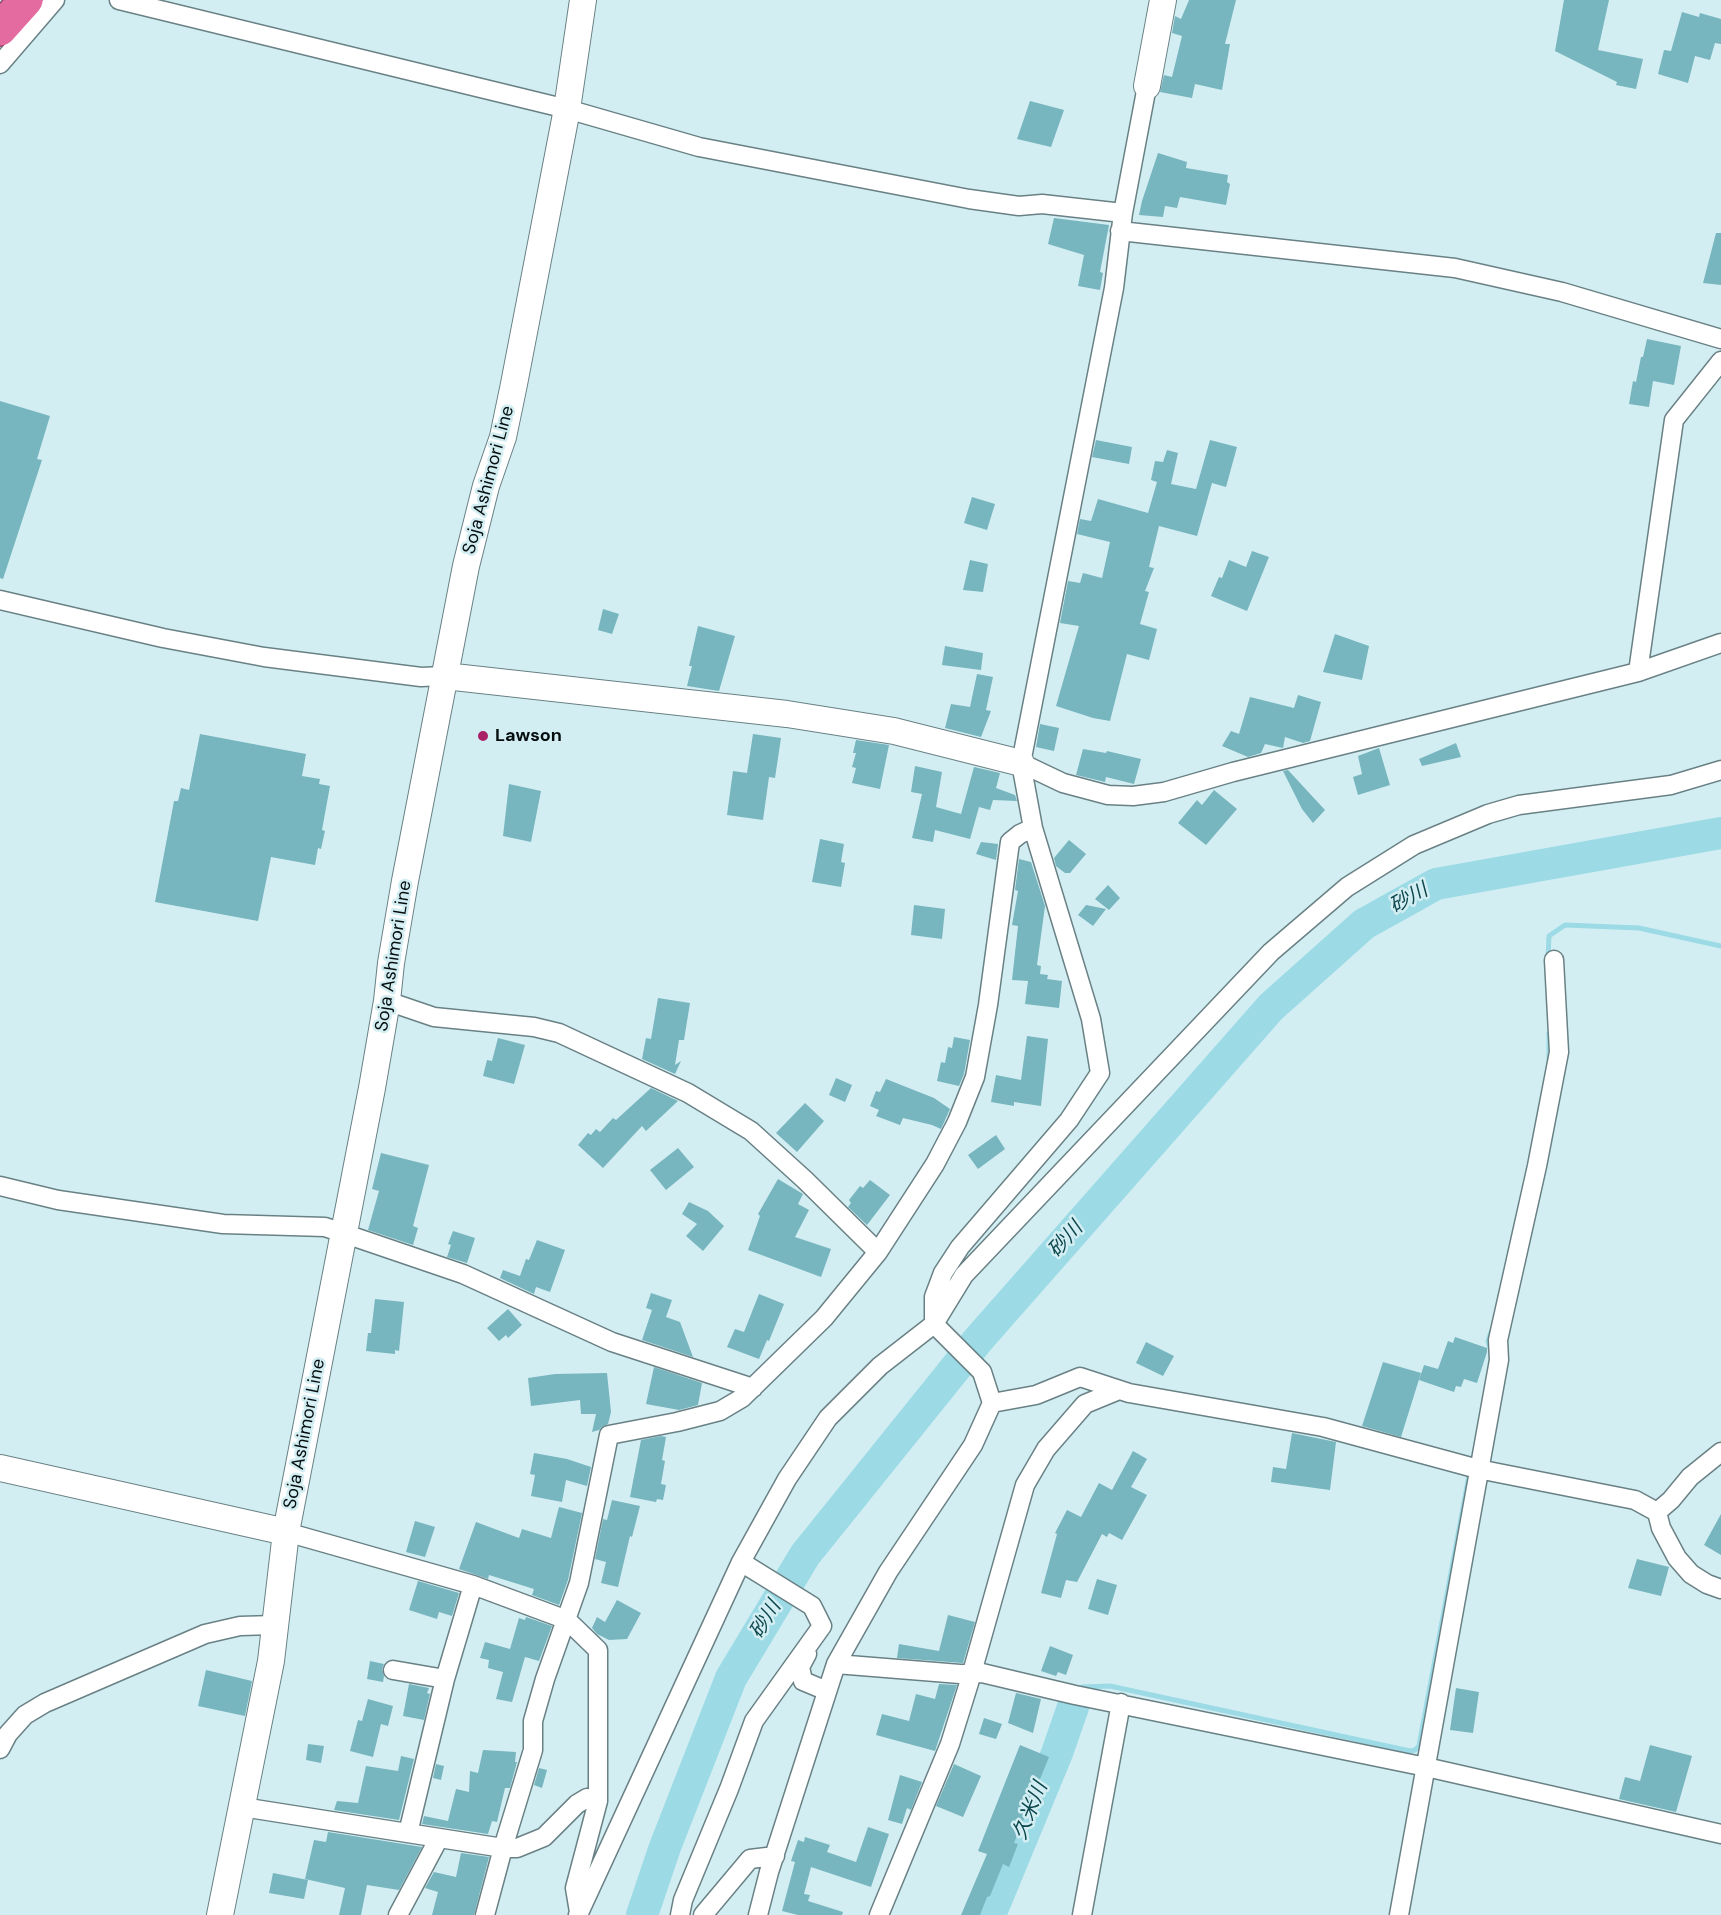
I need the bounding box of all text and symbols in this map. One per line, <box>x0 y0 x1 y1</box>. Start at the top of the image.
street label: Soja Ashimori Line <box>459 404 519 556</box>
place label: Lawson <box>495 725 562 747</box>
marker: Lawson <box>476 729 490 743</box>
street label: Soja Ashimori Line <box>371 879 417 1033</box>
water label: 砂川 <box>1386 879 1432 919</box>
water label: 砂川 <box>1044 1217 1088 1263</box>
street label: Soja Ashimori Line <box>280 1357 330 1511</box>
water label: 砂川 <box>745 1597 787 1643</box>
water label: 久米川 <box>1009 1779 1053 1843</box>

